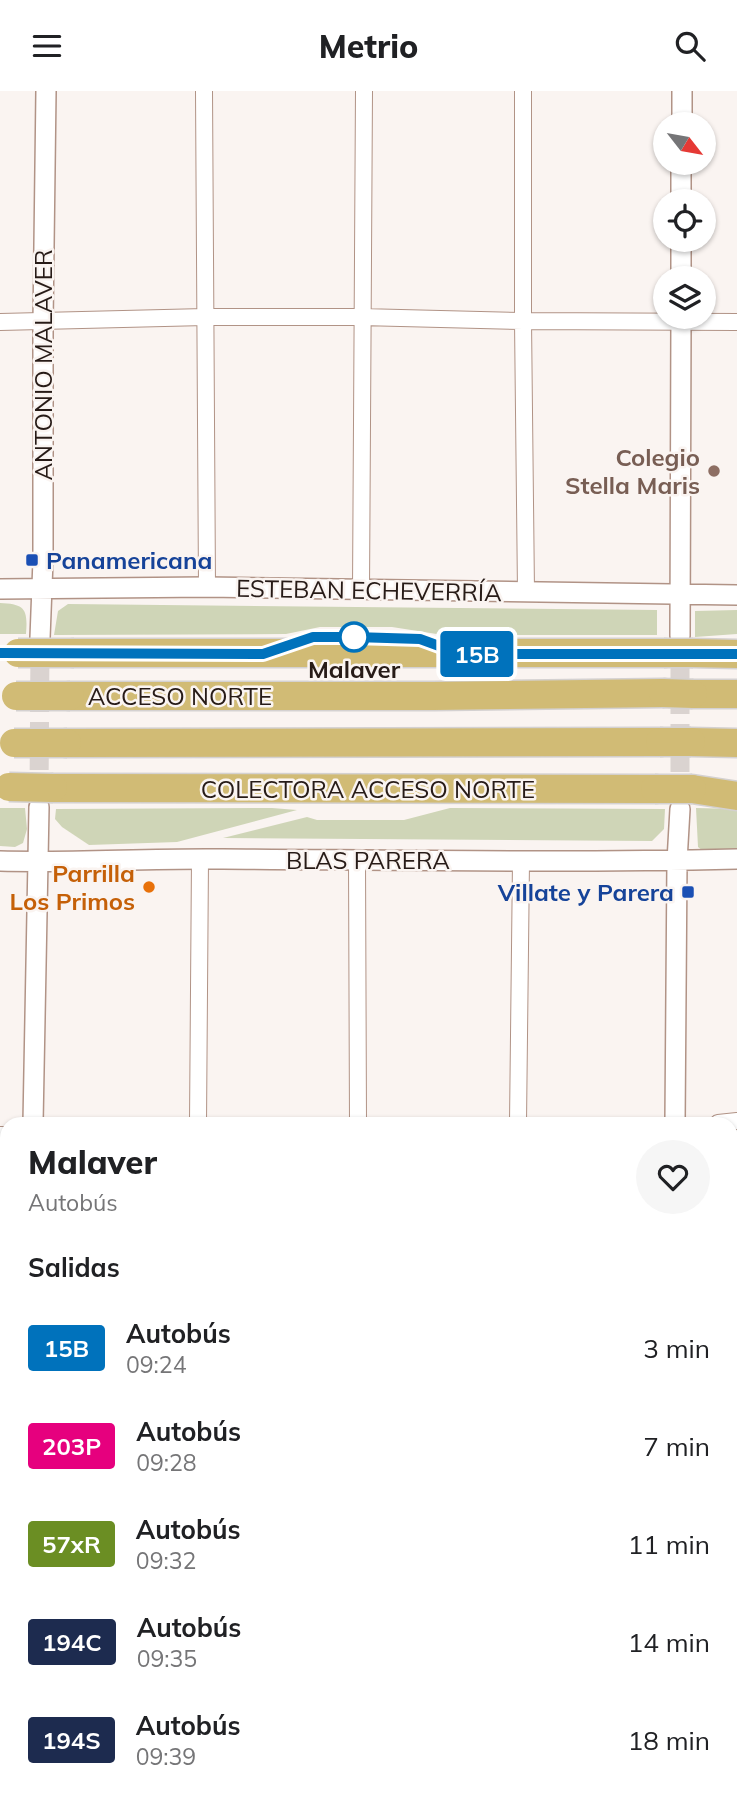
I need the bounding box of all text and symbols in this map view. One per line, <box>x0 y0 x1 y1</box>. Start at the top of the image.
text: Metrio <box>319 26 418 66</box>
icon: menu <box>28 27 66 65</box>
icon: search <box>671 27 709 65</box>
north arrow <box>653 112 716 175</box>
map controls <box>653 112 716 329</box>
button: locate <box>653 189 716 252</box>
street label: ANTONIO MALAVER <box>28 249 58 481</box>
button: layers <box>653 266 716 329</box>
place label: Colegio Stella Maris <box>565 442 700 500</box>
marker: Colegio Stella Maris <box>706 463 722 479</box>
place label: Panamericana <box>46 545 212 575</box>
marker: Panamericana <box>24 552 40 568</box>
street label: ESTEBAN ECHEVERRÍA <box>236 573 502 607</box>
marker: Malaver <box>339 622 369 652</box>
line badge: 15B <box>437 631 517 677</box>
text: 15B <box>454 639 500 669</box>
place label: Malaver <box>308 654 401 684</box>
street label: ACCESO NORTE <box>88 681 272 711</box>
street label: COLECTORA ACCESO NORTE <box>201 774 535 804</box>
street label: BLAS PARERA <box>286 845 450 875</box>
place label: Parrilla Los Primos <box>10 858 135 916</box>
place label: Villate y Parera <box>497 877 674 907</box>
marker: Parrilla Los Primos <box>141 879 157 895</box>
marker: Villate y Parera <box>680 884 696 900</box>
button: heart <box>636 1140 710 1214</box>
text: Malaver <box>28 1141 157 1182</box>
text: Autobús <box>28 1188 118 1217</box>
text: Salidas <box>28 1251 120 1284</box>
text: Autobús <box>126 1317 231 1350</box>
text: 3 min <box>643 1332 710 1365</box>
text: 15B <box>44 1333 89 1363</box>
text: 09:24 <box>126 1350 186 1379</box>
text: Autobús <box>136 1415 241 1448</box>
text: 7 min <box>643 1430 710 1463</box>
text: 203P <box>42 1431 101 1461</box>
text: 09:28 <box>136 1448 197 1477</box>
text: Autobús <box>136 1513 241 1546</box>
text: 11 min <box>628 1528 710 1561</box>
text: 57xR <box>42 1529 101 1559</box>
text: 09:32 <box>136 1546 196 1575</box>
text: Autobús <box>137 1611 241 1644</box>
text: 14 min <box>628 1626 710 1659</box>
text: 194C <box>42 1627 102 1657</box>
text: 09:35 <box>137 1644 197 1673</box>
text: Autobús <box>136 1709 240 1742</box>
text: 18 min <box>628 1724 710 1757</box>
text: 194S <box>42 1725 101 1755</box>
text: 09:39 <box>136 1742 196 1771</box>

